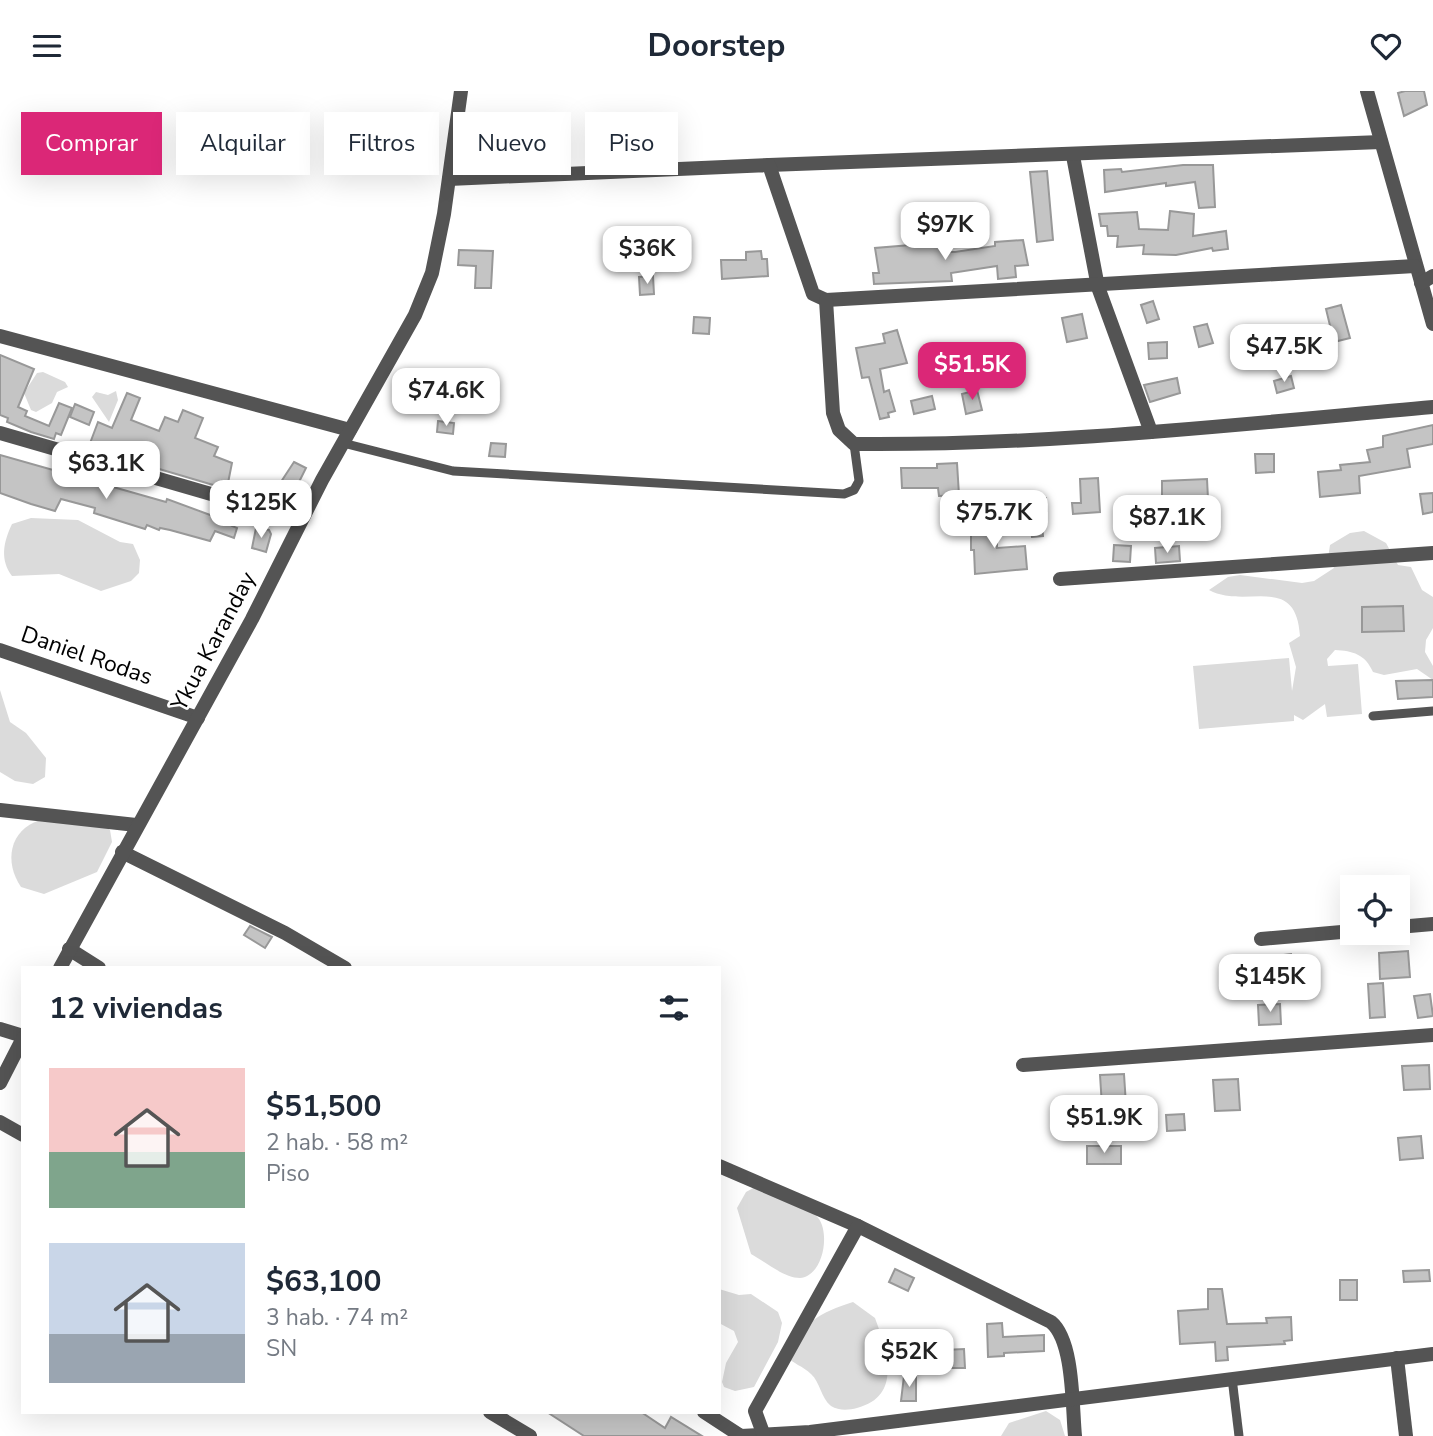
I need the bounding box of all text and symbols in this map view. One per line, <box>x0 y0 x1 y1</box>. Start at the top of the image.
text: Doorstep <box>648 24 785 67</box>
icon: menu <box>28 27 66 65</box>
icon: heart <box>1367 27 1405 65</box>
chip: Comprar <box>21 112 162 175</box>
chip: Alquilar <box>176 112 310 175</box>
chip: Filtros <box>324 112 439 175</box>
chip: Nuevo <box>453 112 571 175</box>
chip: Piso <box>585 112 678 175</box>
pin: $97K <box>904 202 986 262</box>
text: $97K <box>917 209 973 240</box>
pin: $36K <box>606 227 688 286</box>
text: $36K <box>619 233 675 264</box>
pin: $47.5K <box>1227 324 1341 384</box>
text: $47.5K <box>1246 331 1322 362</box>
pin: $51.5K <box>915 343 1029 402</box>
text: $51.5K <box>934 349 1010 380</box>
pin: $74.6K <box>389 369 503 428</box>
text: $74.6K <box>408 375 484 406</box>
pin: $63.1K <box>49 441 163 501</box>
text: $63.1K <box>68 448 144 479</box>
pin: $125K <box>212 481 310 540</box>
text: $125K <box>226 487 296 518</box>
pin: $75.7K <box>937 491 1051 550</box>
pin: $87.1K <box>1110 496 1224 555</box>
text: $75.7K <box>956 497 1032 528</box>
text: $87.1K <box>1129 502 1205 533</box>
street label: Ykua Karanday <box>163 566 263 717</box>
street label: Daniel Rodas <box>17 618 157 692</box>
map controls <box>1340 875 1410 945</box>
button: locate <box>1340 875 1410 945</box>
pin: $145K <box>1221 955 1319 1014</box>
text: $145K <box>1235 961 1305 992</box>
text: 12 viviendas <box>49 988 223 1029</box>
icon: filters <box>655 989 693 1027</box>
text: $51,500 <box>266 1086 381 1127</box>
pin: $51.9K <box>1047 1095 1161 1155</box>
icon: home <box>105 1096 189 1180</box>
text: $51.9K <box>1066 1102 1142 1133</box>
text: 2 hab. · 58 m² <box>266 1127 408 1158</box>
text: Piso <box>266 1158 310 1189</box>
text: $63,100 <box>266 1261 381 1302</box>
icon: home <box>105 1271 189 1355</box>
text: 3 hab. · 74 m² <box>266 1302 408 1333</box>
pin: $52K <box>868 1329 950 1389</box>
text: SN <box>266 1333 297 1364</box>
text: $52K <box>881 1336 937 1367</box>

